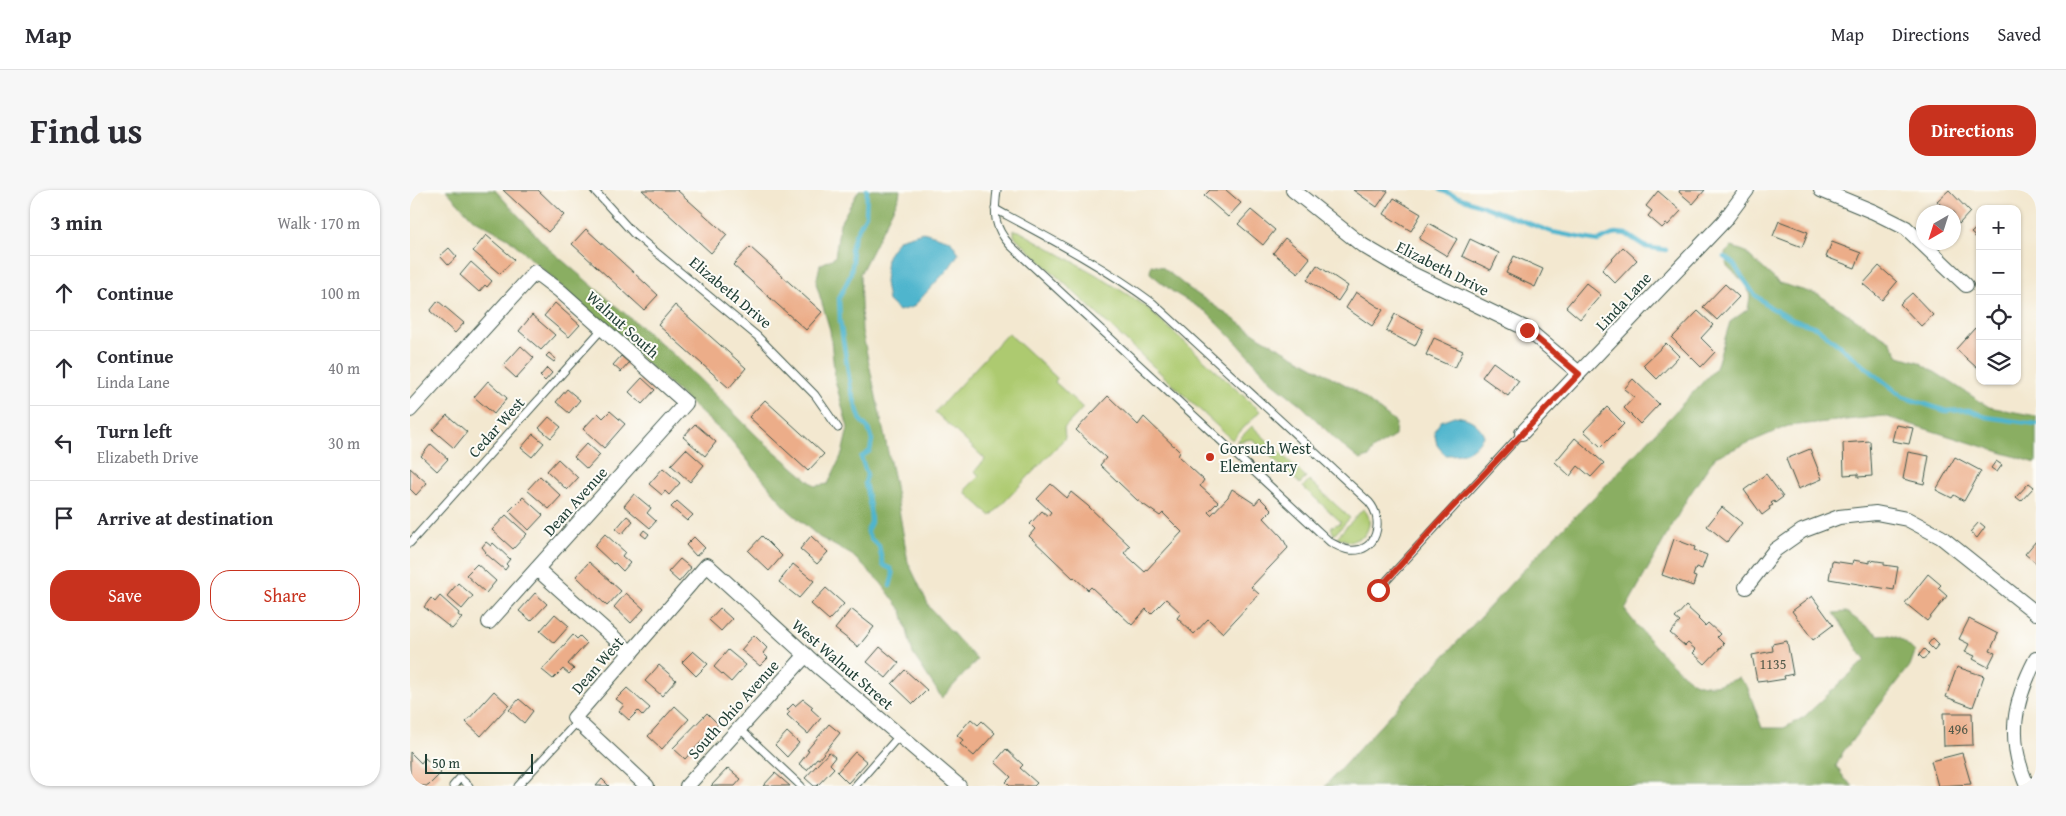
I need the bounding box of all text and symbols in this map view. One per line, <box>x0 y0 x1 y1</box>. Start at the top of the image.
text: Map <box>25 17 72 52</box>
text: Map <box>1831 21 1864 48</box>
text: Directions <box>1892 21 1969 48</box>
text: Saved <box>1997 21 2041 48</box>
text: Find us <box>30 105 143 156</box>
button: Directions <box>1909 105 2036 156</box>
north arrow <box>1916 205 1961 250</box>
map controls <box>1976 205 2021 385</box>
button: + <box>1976 205 2021 250</box>
text: 3 min <box>50 207 102 238</box>
text: Walk · 170 m <box>277 211 360 235</box>
street label: Elizabeth Drive <box>1392 234 1494 302</box>
street label: Elizabeth Drive <box>684 250 778 334</box>
button: − <box>1976 250 2021 295</box>
street label: Linda Lane <box>1589 266 1657 336</box>
icon: ahead <box>50 279 78 307</box>
text: Continue <box>97 279 174 307</box>
text: 100 m <box>320 281 360 305</box>
street label: Walnut South <box>581 285 665 363</box>
button: locate <box>1976 295 2021 340</box>
route end <box>1516 319 1539 342</box>
button: layers <box>1976 340 2021 385</box>
text: Continue <box>97 342 174 370</box>
icon: ahead <box>50 354 78 382</box>
text: 40 m <box>328 356 360 380</box>
text: Linda Lane <box>97 370 170 394</box>
street label: Cedar West <box>462 391 530 463</box>
text: Turn left <box>97 417 172 445</box>
icon: left <box>50 429 78 457</box>
text: 30 m <box>328 431 360 455</box>
place label: Gorsuch West Elementary <box>1220 436 1311 478</box>
text: Elizabeth Drive <box>97 445 198 469</box>
marker: Gorsuch West Elementary <box>1204 451 1216 463</box>
street label: Dean Avenue <box>537 461 613 541</box>
icon: arrive <box>50 504 78 532</box>
text: Arrive at destination <box>97 504 273 532</box>
button: Save <box>50 570 200 621</box>
button: Share <box>210 570 360 621</box>
route start <box>1367 579 1390 602</box>
street label: West Walnut Street <box>787 613 900 715</box>
street label: Dean West <box>565 631 629 699</box>
street label: South Ohio Avenue <box>682 654 784 764</box>
house number: 1135 <box>1760 654 1786 674</box>
house number: 496 <box>1948 719 1968 739</box>
scale bar <box>425 751 532 774</box>
text: 50 m <box>432 753 460 773</box>

